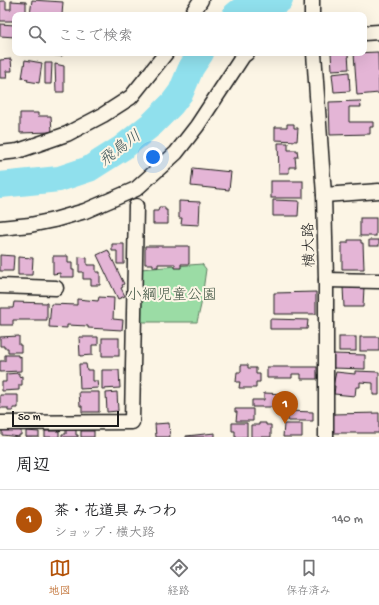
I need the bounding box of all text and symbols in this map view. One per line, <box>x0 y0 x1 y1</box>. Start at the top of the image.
search box <box>12 12 367 56</box>
icon: search <box>26 23 48 45</box>
text: ここで検索 <box>58 28 133 46</box>
water label: 飛鳥川 <box>95 126 146 172</box>
your location <box>143 147 163 167</box>
street label: 横大路 <box>301 222 319 268</box>
park label: 小綱児童公園 <box>127 286 217 305</box>
pin: 1 <box>272 391 298 424</box>
scale bar <box>12 409 119 428</box>
text: 50 m <box>18 412 40 424</box>
text: 周辺 <box>16 457 50 477</box>
text: 茶・花道具 みつわ <box>54 503 178 521</box>
text: 1 <box>26 512 32 527</box>
text: 140 m <box>332 512 363 527</box>
text: ショップ · 横大路 <box>54 526 155 541</box>
tab: 地図 <box>49 557 71 598</box>
tab: 経路 <box>168 557 190 598</box>
tab: 保存済み <box>287 557 331 598</box>

